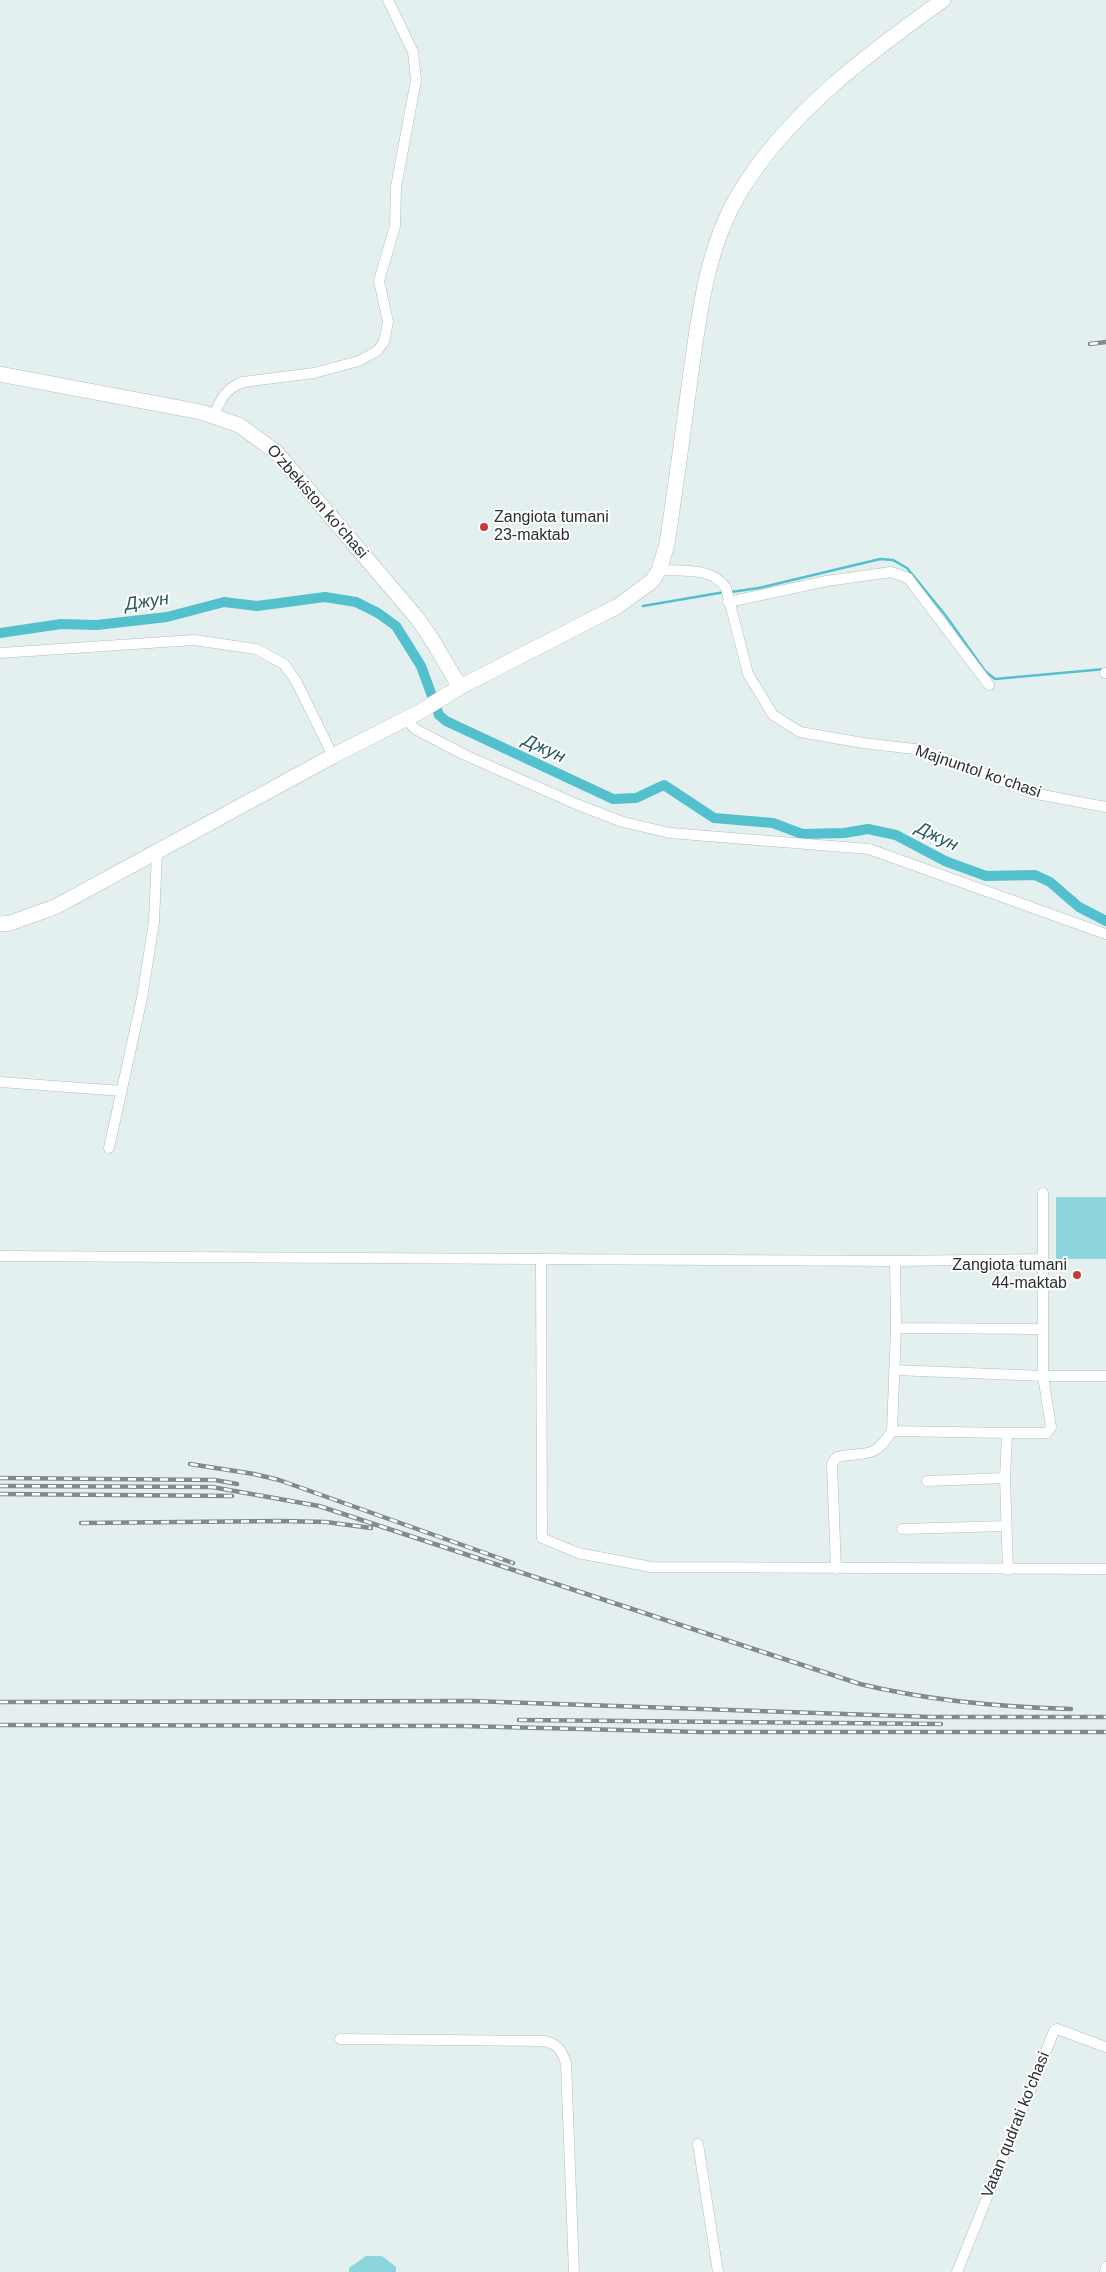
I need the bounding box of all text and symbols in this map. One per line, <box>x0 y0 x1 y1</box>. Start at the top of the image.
street label: O'zbekiston ko'chasi <box>262 441 372 563</box>
place label: Zangiota tumani 23-maktab <box>494 508 609 546</box>
marker: Zangiota tumani 23-maktab <box>478 521 490 533</box>
water label: Джун <box>124 588 170 616</box>
water label: Джун <box>519 730 569 768</box>
street label: Majnuntol ko‘chasi <box>913 741 1043 803</box>
water label: Джун <box>912 818 962 856</box>
place label: Zangiota tumani 44-maktab <box>952 1256 1067 1294</box>
marker: Zangiota tumani 44-maktab <box>1071 1269 1083 1281</box>
street label: Vatan qudrati ko'chasi <box>978 2049 1054 2201</box>

